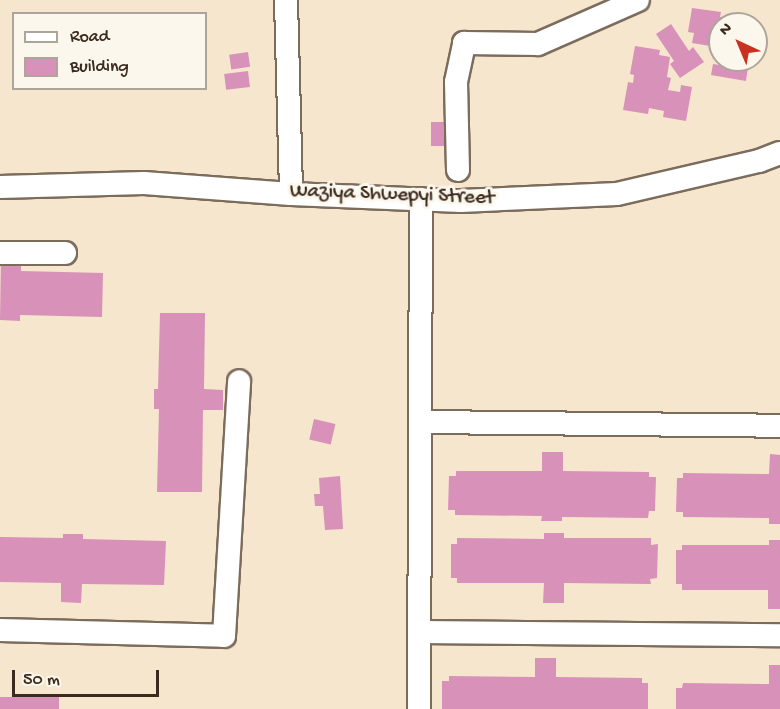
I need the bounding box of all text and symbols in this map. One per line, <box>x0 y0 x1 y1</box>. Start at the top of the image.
legend <box>12 12 207 90</box>
north arrow <box>708 12 768 72</box>
text: N <box>716 20 737 41</box>
text: Road <box>70 27 109 48</box>
text: Building <box>70 57 129 78</box>
street label: Waziya Shwepyi Street <box>289 180 495 212</box>
scale bar <box>15 658 162 696</box>
text: 50 m <box>23 670 60 691</box>

